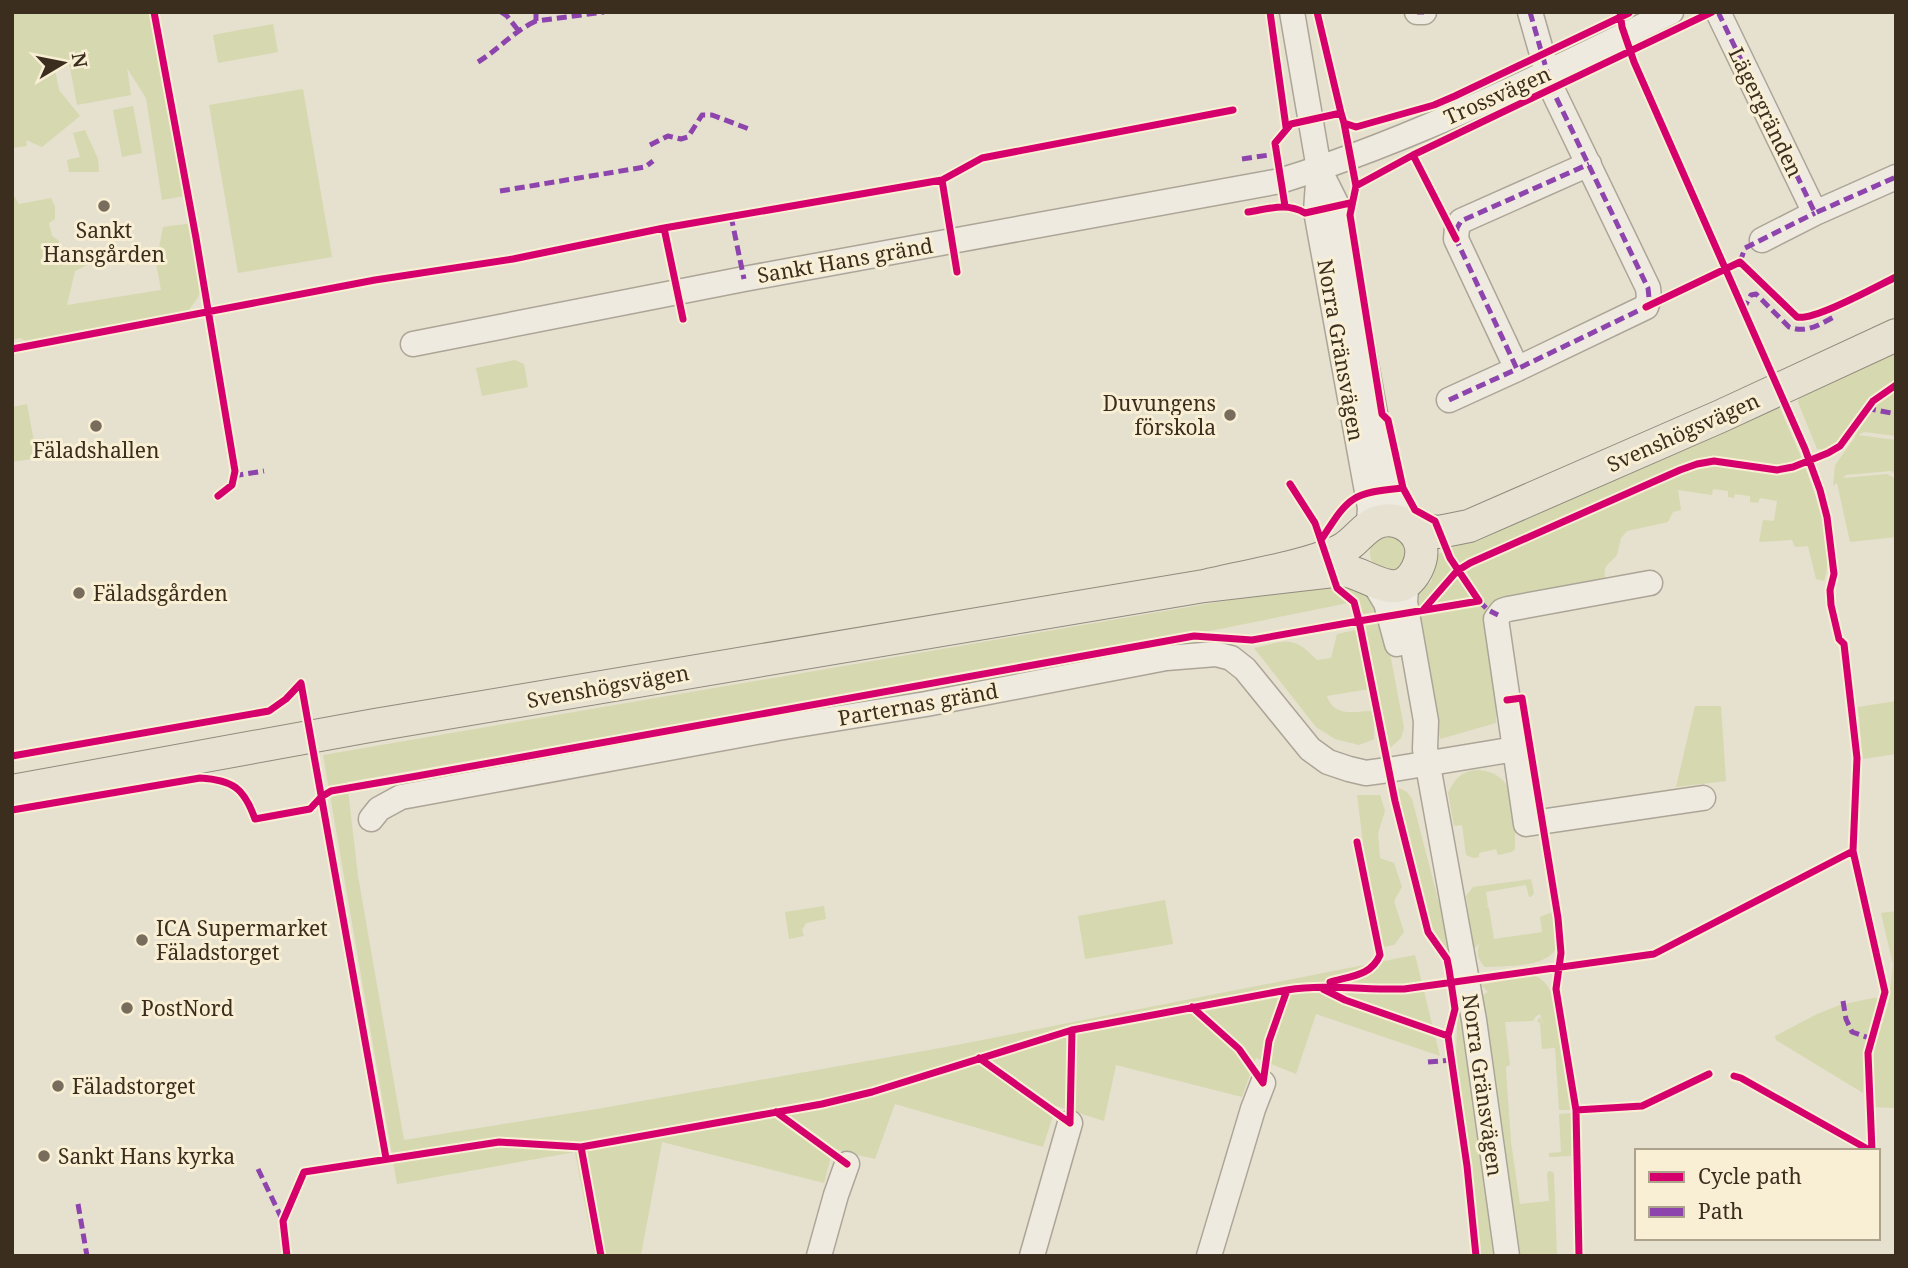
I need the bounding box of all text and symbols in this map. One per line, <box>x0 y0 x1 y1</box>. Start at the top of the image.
north arrow <box>28 28 98 98</box>
street label: Lägergränden <box>1722 42 1810 182</box>
text: N <box>66 50 94 70</box>
street label: Trossvägen <box>1439 59 1555 131</box>
marker: Sankt Hansgården <box>96 198 112 214</box>
place label: Sankt Hansgården <box>43 216 165 268</box>
street label: Sankt Hans gränd <box>755 231 935 289</box>
street label: Norra Gränsvägen <box>1311 257 1371 443</box>
street label: Svenshögsvägen <box>1602 386 1764 478</box>
place label: Duvungens förskola <box>1103 389 1216 441</box>
marker: Duvungens förskola <box>1222 407 1238 423</box>
marker: Fäladshallen <box>88 418 104 434</box>
place label: Fäladshallen <box>32 436 160 464</box>
place label: Fäladsgården <box>93 579 228 607</box>
marker: Fäladsgården <box>71 585 87 601</box>
street label: Svenshögsvägen <box>525 658 691 714</box>
street label: Parternas gränd <box>836 676 1000 732</box>
place label: ICA Supermarket Fäladstorget <box>156 914 328 966</box>
marker: ICA Supermarket Fäladstorget <box>134 932 150 948</box>
street label: Norra Gränsvägen <box>1456 992 1510 1178</box>
place label: PostNord <box>141 994 234 1022</box>
marker: PostNord <box>119 1000 135 1016</box>
place label: Fäladstorget <box>72 1072 195 1100</box>
marker: Fäladstorget <box>50 1078 66 1094</box>
place label: Sankt Hans kyrka <box>58 1142 235 1170</box>
marker: Sankt Hans kyrka <box>36 1148 52 1164</box>
legend <box>1635 1149 1880 1240</box>
text: Cycle path <box>1698 1162 1802 1190</box>
text: Path <box>1698 1197 1743 1225</box>

